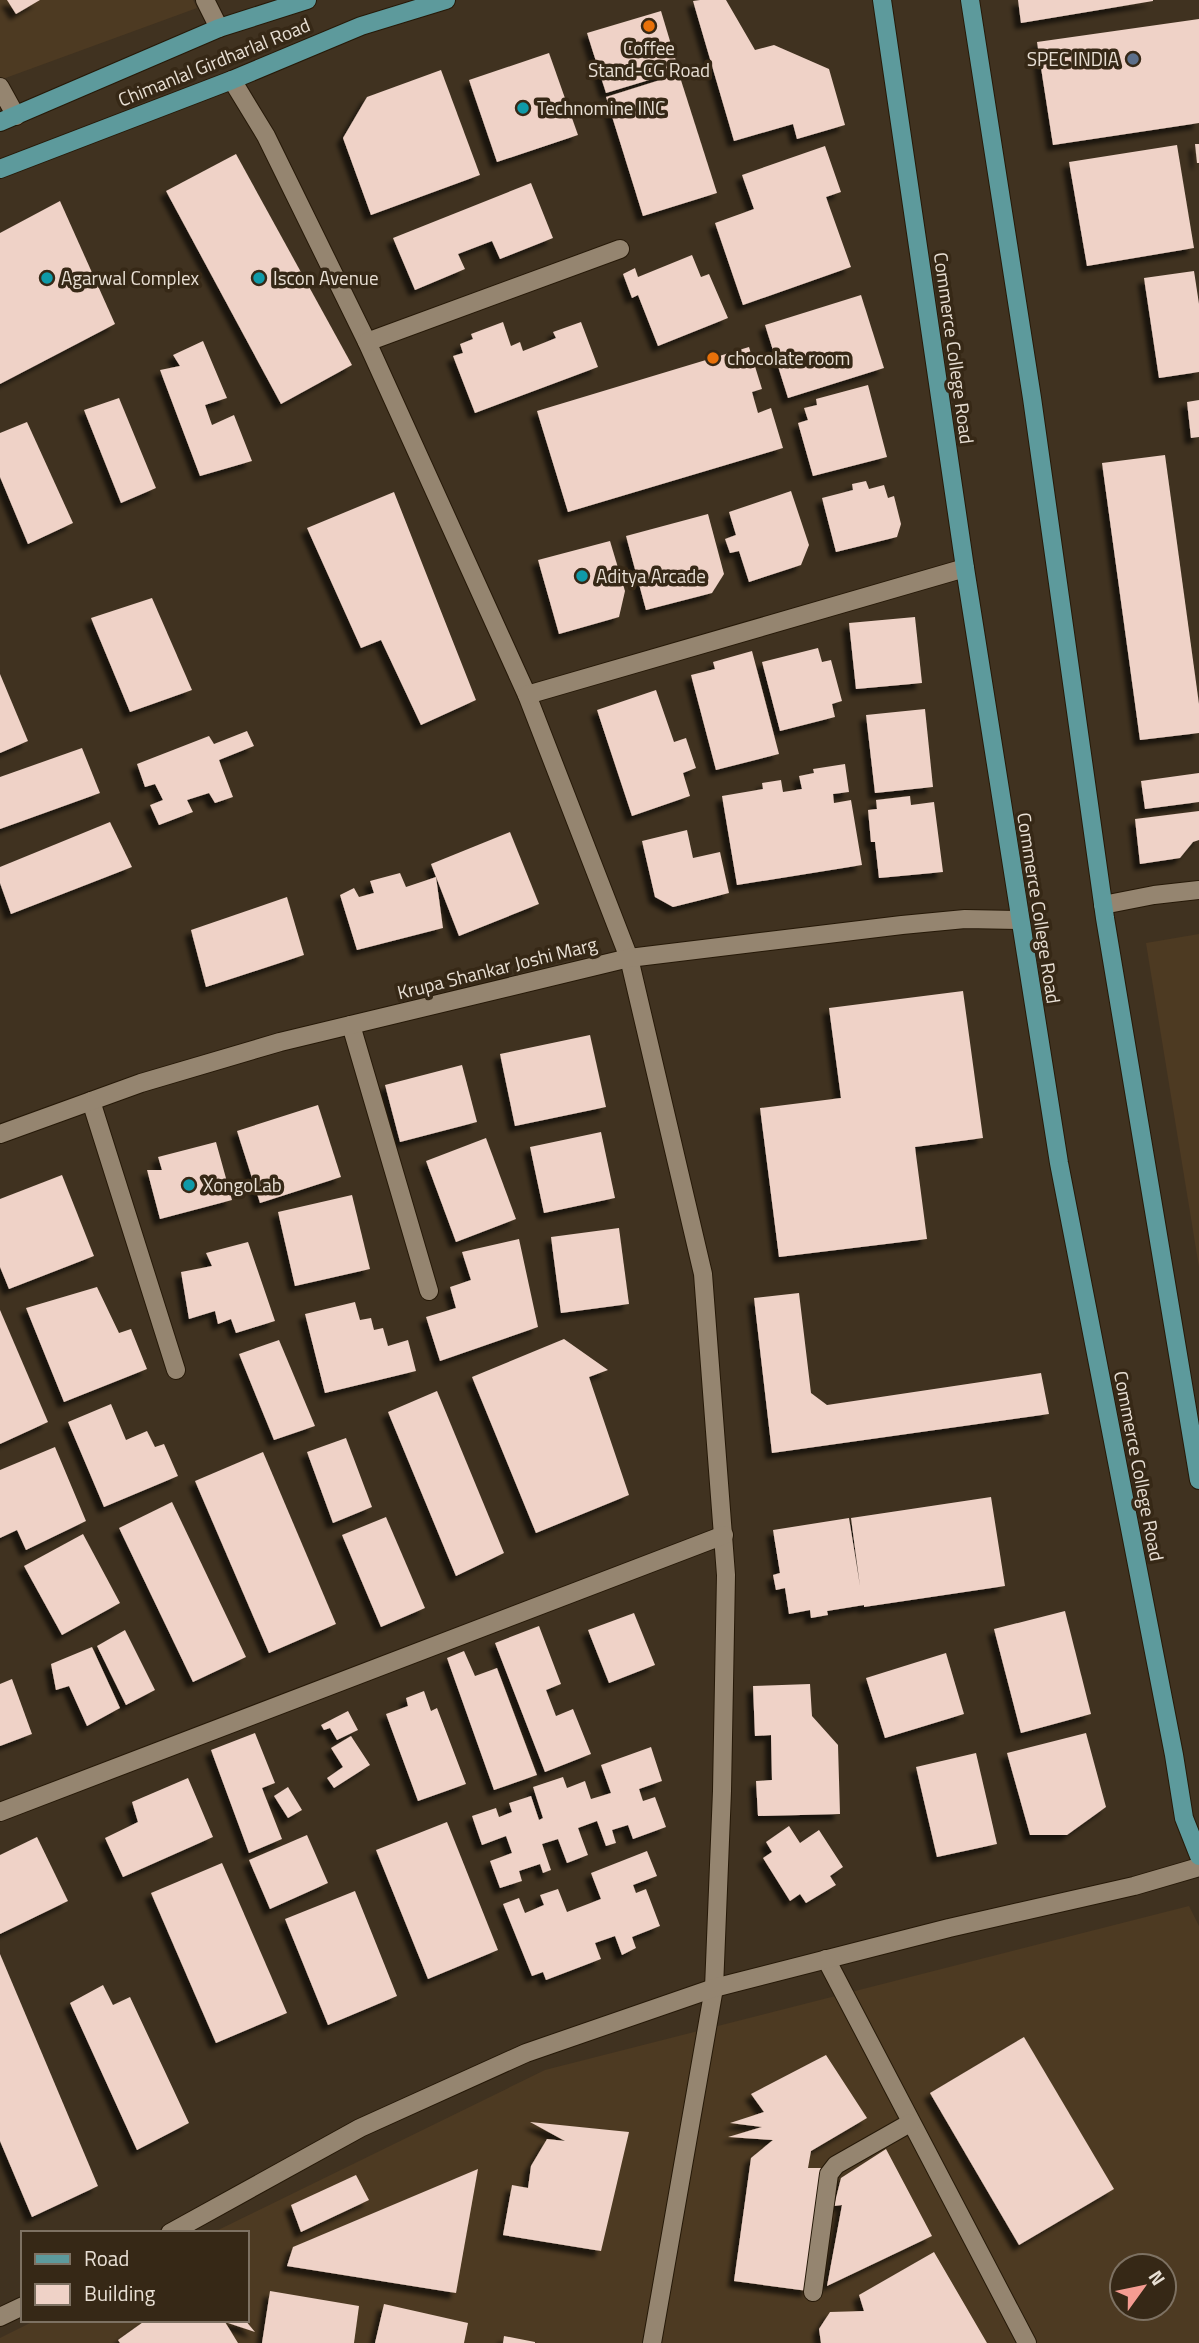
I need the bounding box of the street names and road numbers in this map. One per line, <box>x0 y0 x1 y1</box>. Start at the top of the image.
street label: Chimanlal Girdharlal Road <box>113 10 314 113</box>
street label: Commerce College Road <box>927 250 982 446</box>
street label: Commerce College Road <box>1010 810 1069 1006</box>
street label: Krupa Shankar Joshi Marg <box>394 929 600 1006</box>
street label: Commerce College Road <box>1107 1368 1172 1563</box>

